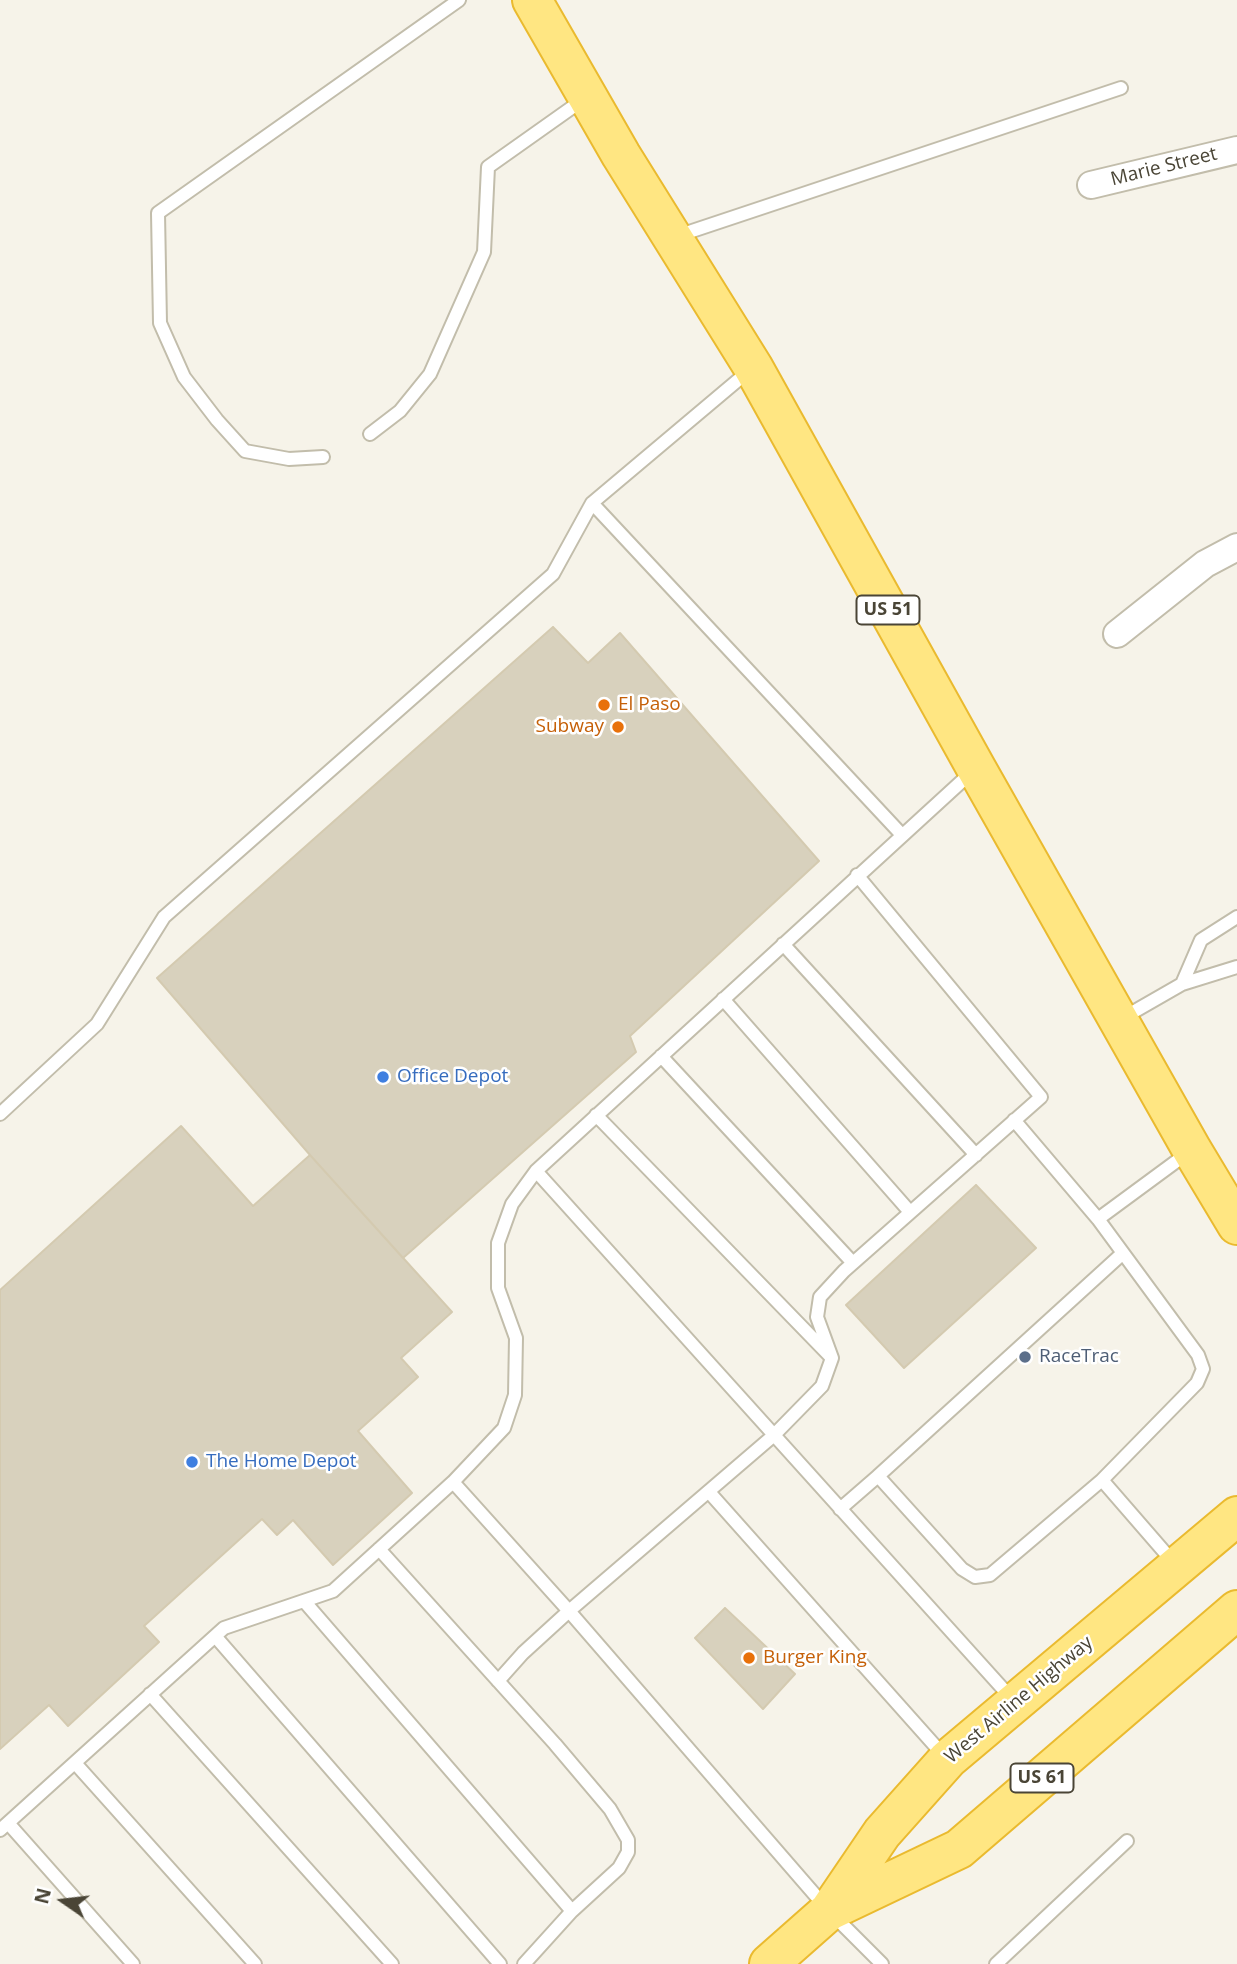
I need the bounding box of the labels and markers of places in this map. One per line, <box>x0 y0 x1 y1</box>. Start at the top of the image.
place label: El Paso <box>618 694 681 716</box>
marker: El Paso <box>596 697 612 713</box>
place label: Subway <box>536 716 604 738</box>
marker: Subway <box>610 719 626 735</box>
place label: Office Depot <box>397 1066 508 1088</box>
marker: Office Depot <box>375 1069 391 1085</box>
place label: RaceTrac <box>1039 1346 1119 1368</box>
marker: RaceTrac <box>1017 1349 1033 1365</box>
place label: The Home Depot <box>206 1451 357 1473</box>
marker: The Home Depot <box>184 1454 200 1470</box>
place label: Burger King <box>763 1647 867 1669</box>
marker: Burger King <box>741 1650 757 1666</box>

